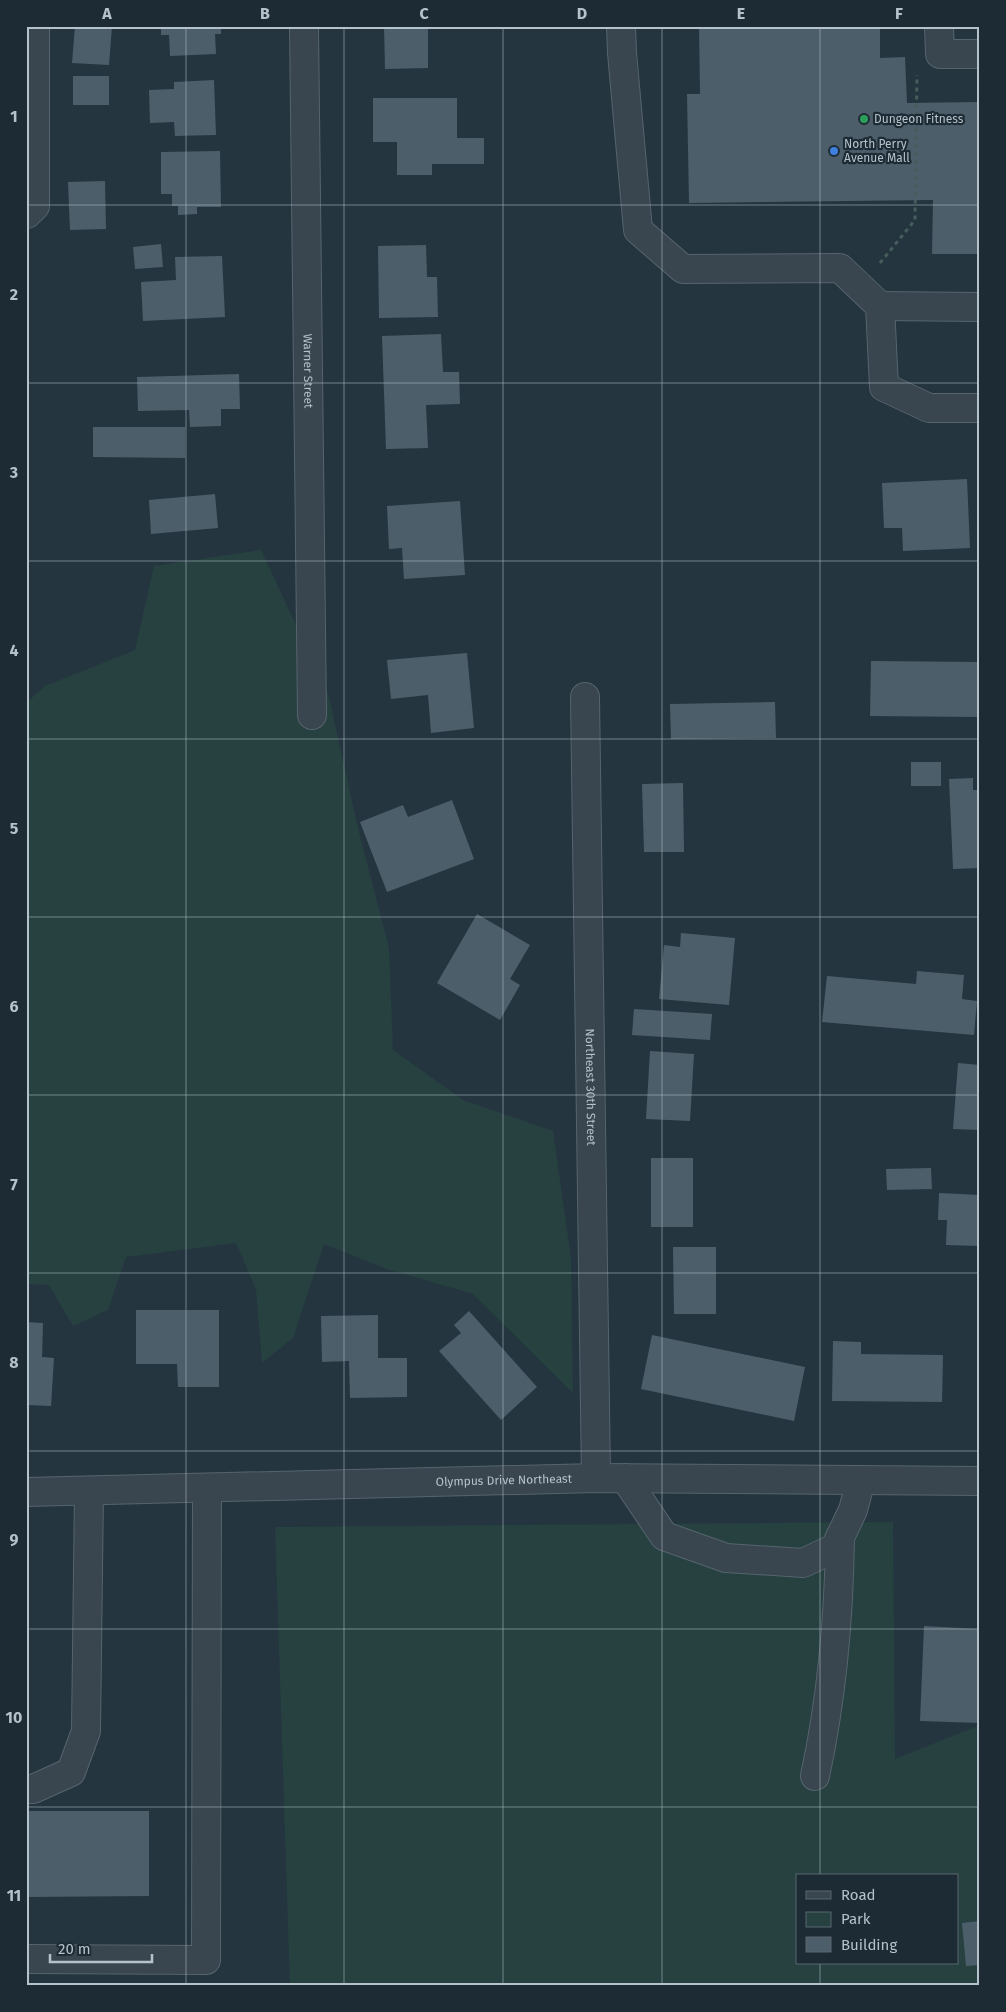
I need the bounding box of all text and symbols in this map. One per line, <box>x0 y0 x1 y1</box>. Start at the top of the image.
text: A <box>101 4 112 23</box>
text: B <box>260 4 270 23</box>
text: C <box>419 4 429 23</box>
text: D <box>577 4 587 23</box>
text: E <box>737 4 745 23</box>
text: F <box>895 4 903 23</box>
text: 1 <box>10 107 18 126</box>
place label: Dungeon Fitness <box>874 112 964 126</box>
marker: Dungeon Fitness <box>858 113 870 125</box>
place label: North Perry Avenue Mall <box>844 137 910 165</box>
marker: North Perry Avenue Mall <box>828 145 840 157</box>
text: 2 <box>10 285 18 304</box>
street label: Warner Street <box>301 334 315 409</box>
text: 3 <box>9 463 18 482</box>
text: 4 <box>9 641 19 660</box>
text: 5 <box>10 819 19 838</box>
text: 6 <box>9 997 19 1016</box>
street label: Northeast 30th Street <box>583 1028 598 1146</box>
text: 7 <box>10 1175 18 1194</box>
text: 8 <box>9 1353 19 1372</box>
street label: Olympus Drive Northeast <box>436 1472 573 1489</box>
text: 9 <box>10 1530 19 1549</box>
text: 10 <box>6 1708 22 1727</box>
legend <box>796 1874 958 1964</box>
text: 11 <box>7 1886 21 1905</box>
text: Road <box>841 1886 876 1904</box>
text: Park <box>841 1910 871 1928</box>
scale bar <box>50 1932 152 1964</box>
text: Building <box>841 1936 897 1954</box>
text: 20 m <box>58 1940 91 1958</box>

